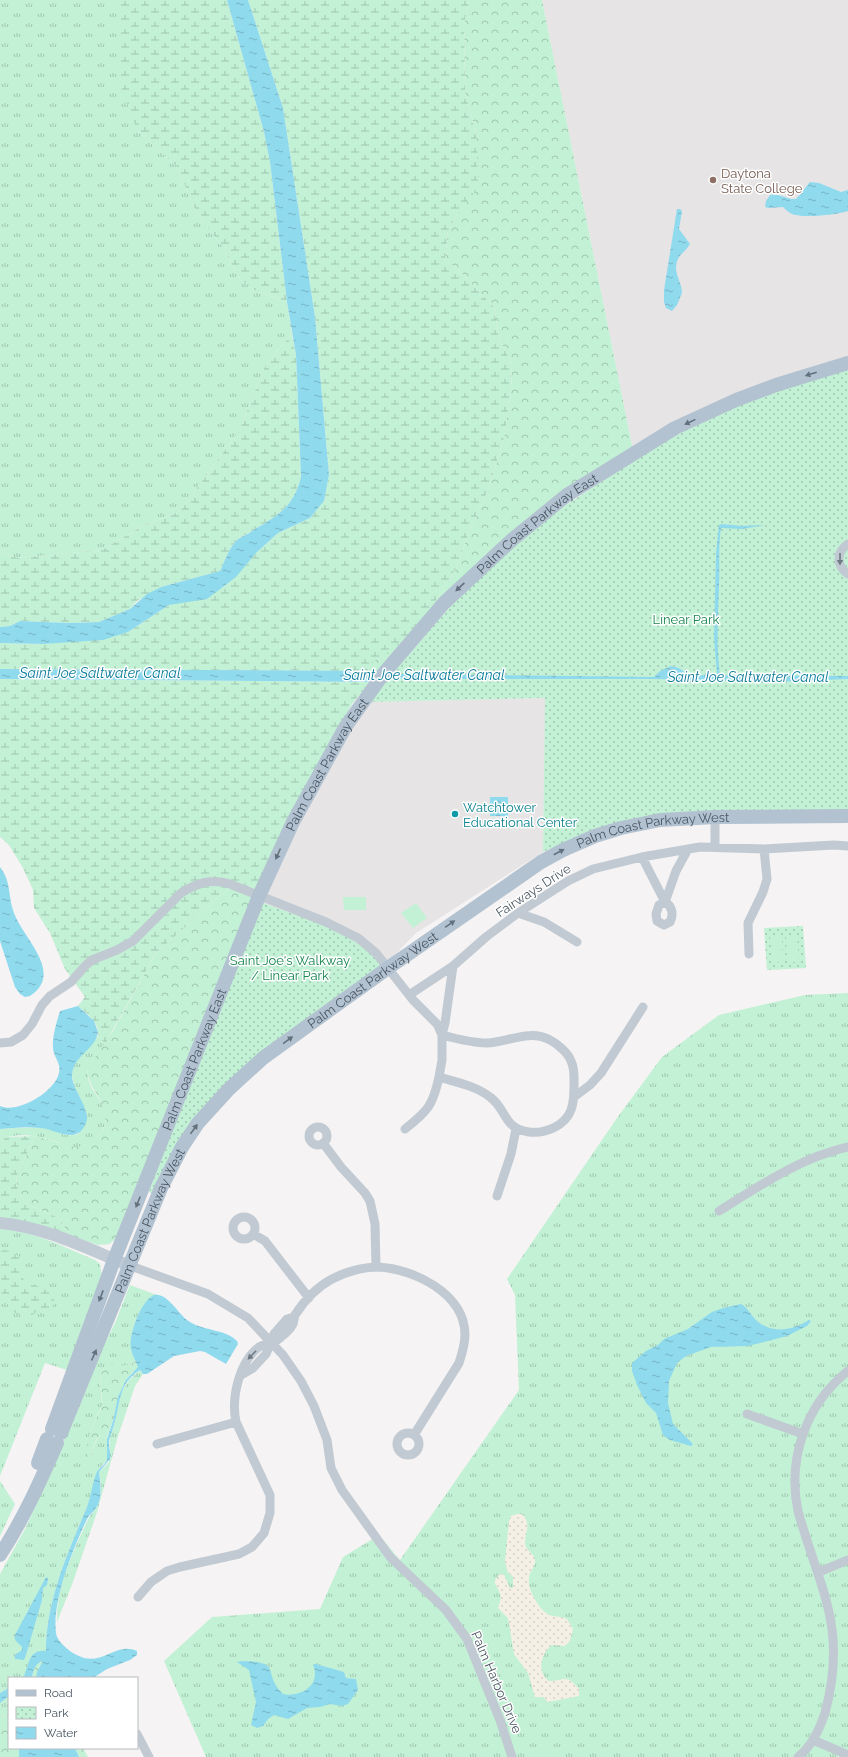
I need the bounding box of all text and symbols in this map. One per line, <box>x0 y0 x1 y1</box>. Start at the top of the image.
place label: Daytona State College <box>721 166 803 196</box>
marker: Daytona State College <box>708 175 718 185</box>
one-way arrow <box>804 371 816 377</box>
one-way arrow <box>684 419 695 425</box>
street label: Palm Coast Parkway East <box>474 471 601 577</box>
one-way arrow <box>837 553 843 566</box>
one-way arrow <box>456 582 465 591</box>
park label: Linear Park <box>653 612 720 627</box>
water label: Saint Joe Saltwater Canal <box>18 665 181 681</box>
water label: Saint Joe Saltwater Canal <box>342 667 505 683</box>
water label: Saint Joe Saltwater Canal <box>666 669 829 685</box>
street label: Palm Coast Parkway East <box>283 695 372 833</box>
place label: Watchtower Educational Center <box>463 800 578 830</box>
marker: Watchtower Educational Center <box>450 809 460 819</box>
street label: Palm Coast Parkway West <box>574 810 730 851</box>
one-way arrow <box>275 848 281 860</box>
one-way arrow <box>553 849 564 855</box>
street label: Fairways Drive <box>493 860 574 920</box>
one-way arrow <box>445 920 456 928</box>
street label: Palm Coast Parkway West <box>305 929 441 1032</box>
park label: Saint Joe's Walkway / Linear Park <box>230 953 350 983</box>
street label: Palm Coast Parkway East <box>159 986 230 1133</box>
one-way arrow <box>282 1036 293 1044</box>
one-way arrow <box>190 1124 198 1135</box>
street label: Palm Coast Parkway West <box>112 1146 188 1295</box>
one-way arrow <box>134 1197 140 1209</box>
one-way arrow <box>97 1290 103 1302</box>
one-way arrow <box>91 1348 97 1360</box>
one-way arrow <box>247 1350 257 1360</box>
street label: Palm Harbor Drive <box>468 1629 525 1736</box>
legend <box>8 1677 138 1749</box>
text: Road <box>44 1686 73 1700</box>
text: Park <box>44 1706 69 1720</box>
text: Water <box>44 1726 78 1740</box>

